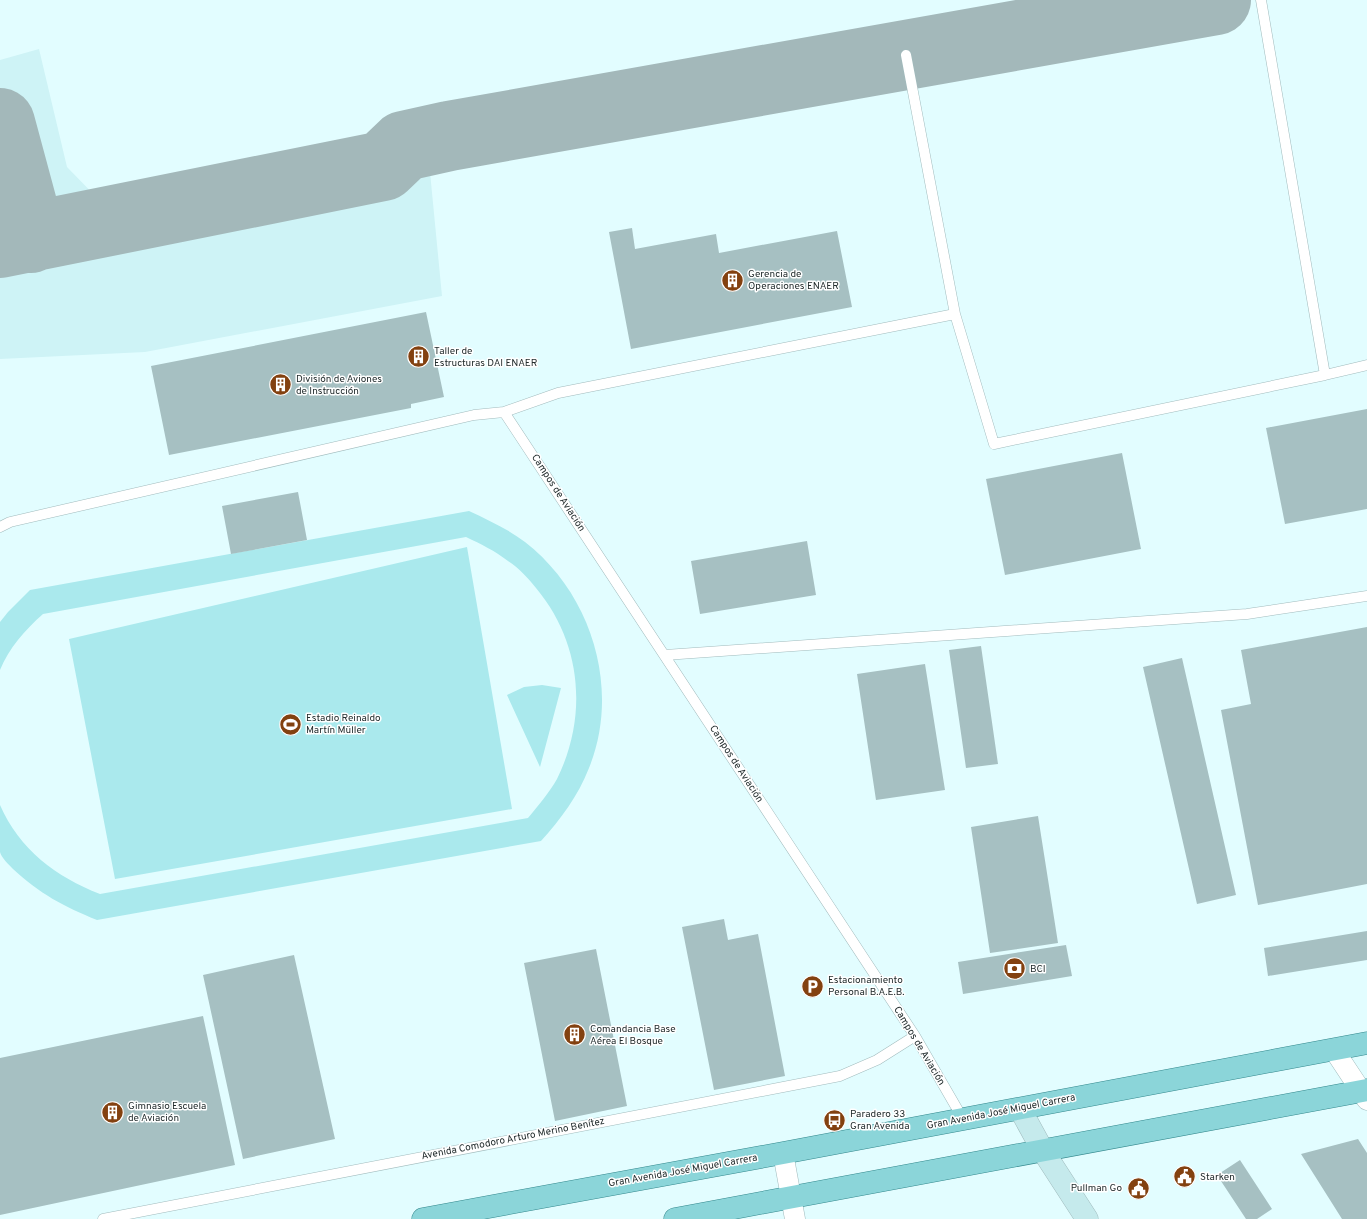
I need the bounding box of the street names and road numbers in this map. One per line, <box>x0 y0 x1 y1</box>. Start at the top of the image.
street label: Campos de Aviación <box>528 452 588 534</box>
street label: Campos de Aviación <box>706 723 766 805</box>
street label: Campos de Aviación <box>890 1004 948 1088</box>
street label: Gran Avenida José Miguel Carrera <box>926 1091 1076 1133</box>
street label: Avenida Comodoro Arturo Merino Benítez <box>420 1115 606 1163</box>
street label: Gran Avenida José Miguel Carrera <box>608 1151 758 1191</box>

